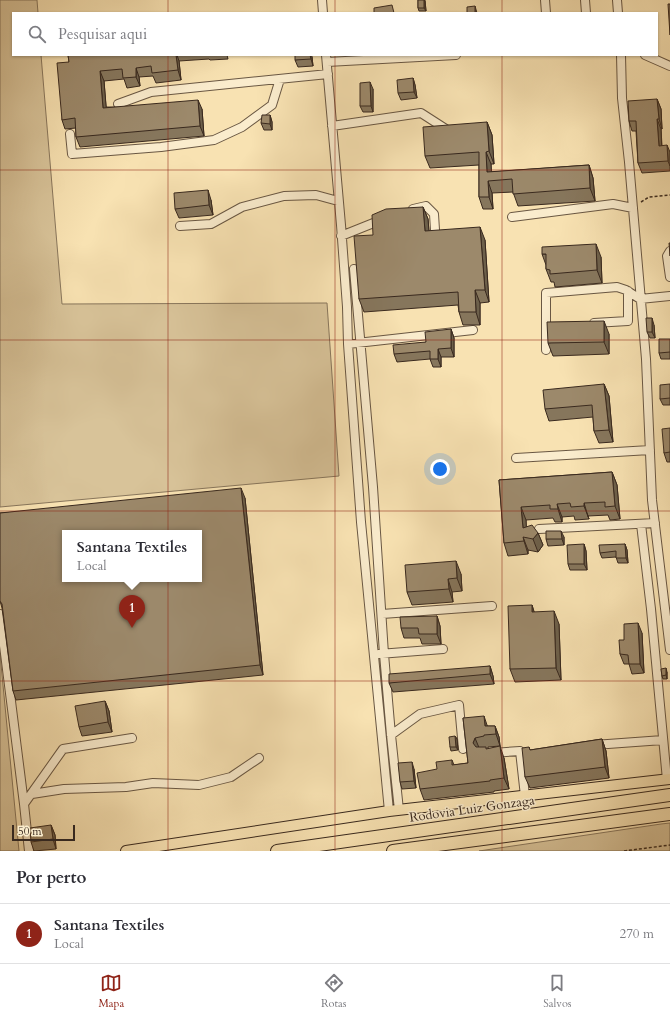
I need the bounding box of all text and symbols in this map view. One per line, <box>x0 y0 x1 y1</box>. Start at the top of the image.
search box <box>12 12 658 56</box>
icon: search <box>26 23 48 45</box>
text: Pesquisar aqui <box>58 24 147 44</box>
your location <box>430 459 450 479</box>
popup <box>62 530 202 582</box>
text: Santana Textiles <box>77 537 187 557</box>
text: Local <box>77 557 107 575</box>
pin: 1 <box>119 595 145 628</box>
street label: Rodovia Luiz Gonzaga <box>408 791 536 827</box>
scale bar <box>12 823 75 842</box>
text: 50 m <box>18 824 42 839</box>
text: Por perto <box>16 866 86 889</box>
text: Santana Textiles <box>54 915 164 935</box>
text: 1 <box>26 925 32 943</box>
text: 270 m <box>620 925 654 943</box>
text: Local <box>54 935 84 953</box>
tab: Mapa <box>98 972 124 1011</box>
tab: Rotas <box>321 972 346 1011</box>
tab: Salvos <box>543 972 572 1011</box>

